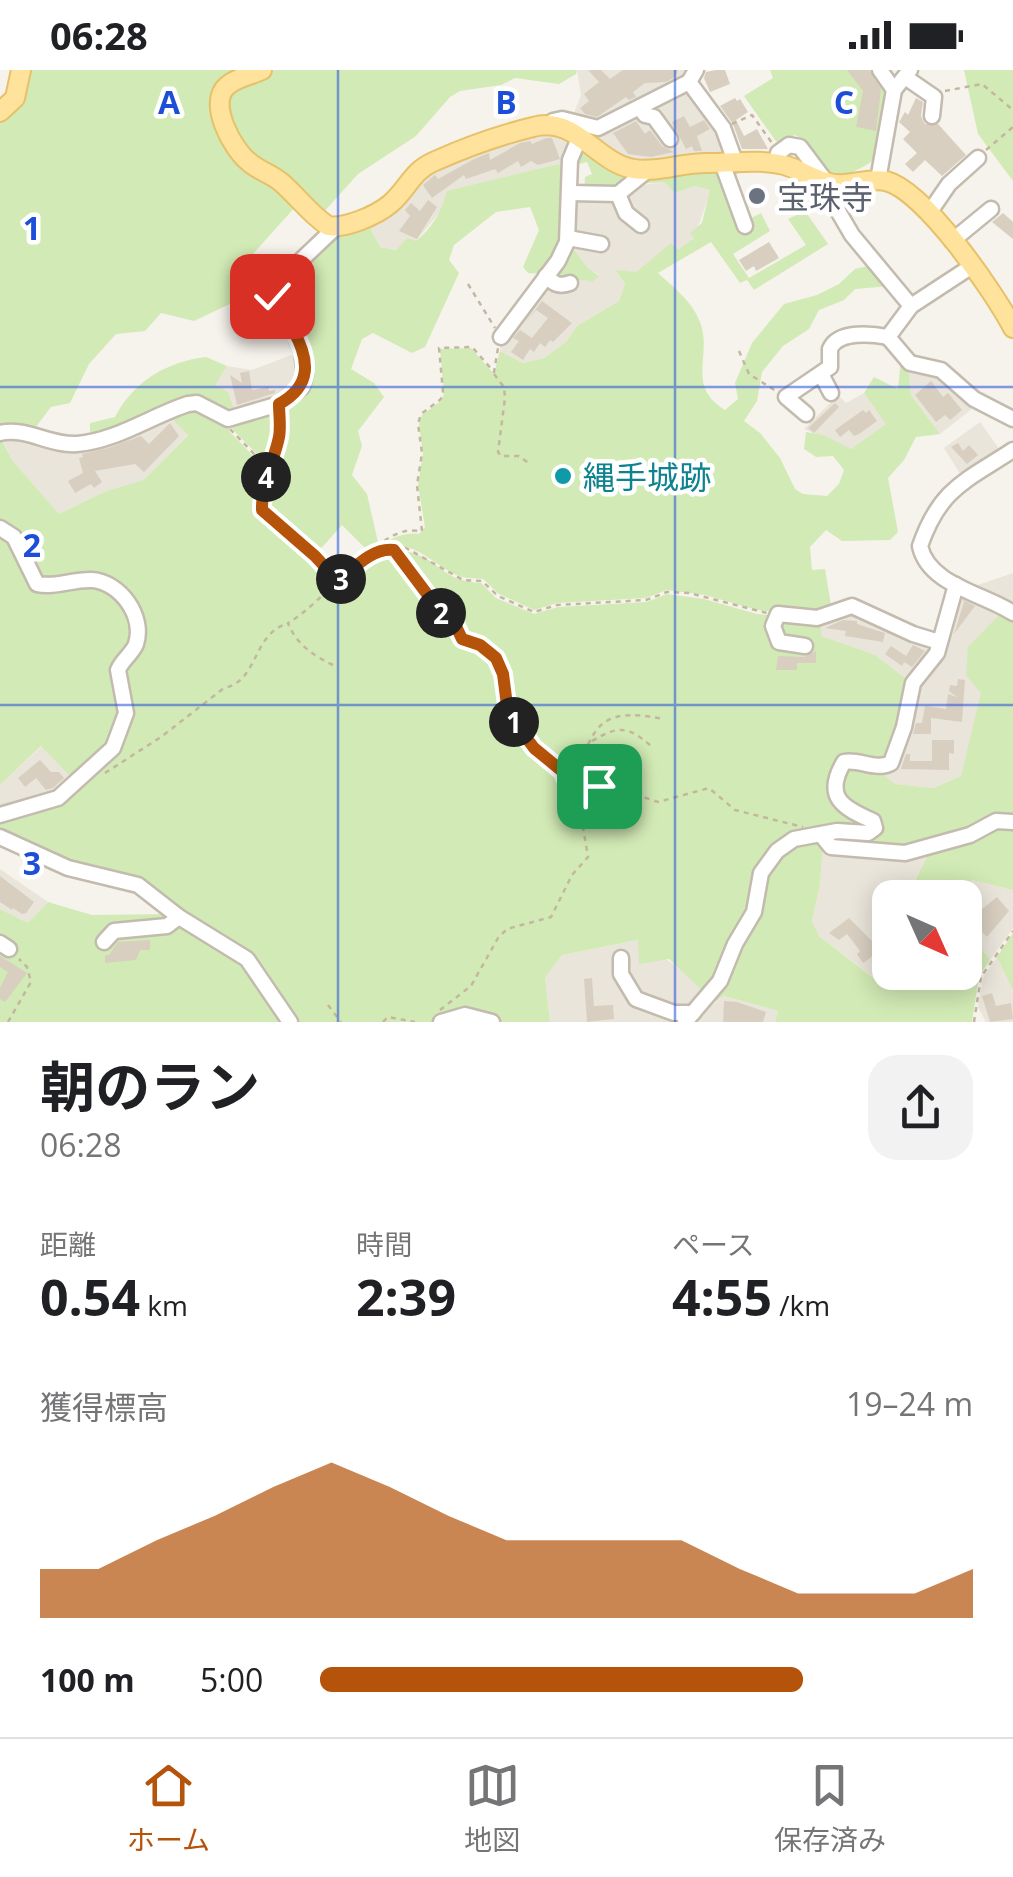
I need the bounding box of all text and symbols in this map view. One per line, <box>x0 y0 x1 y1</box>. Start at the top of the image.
text: 06:28 <box>50 9 148 61</box>
text: A <box>158 80 181 123</box>
text: B <box>495 80 517 123</box>
text: C <box>834 80 854 123</box>
place label: 宝珠寺 <box>777 175 873 218</box>
marker: 宝珠寺 <box>746 185 768 207</box>
text: 1 <box>23 206 41 249</box>
pin <box>230 254 315 339</box>
icon: check <box>245 269 300 324</box>
pin: 4 <box>241 452 291 502</box>
place label: 縄手城跡 <box>583 455 711 498</box>
text: 4 <box>258 458 274 496</box>
marker: 縄手城跡 <box>552 465 574 487</box>
text: 2 <box>23 523 41 566</box>
pin: 3 <box>316 554 366 604</box>
text: 3 <box>333 560 349 598</box>
pin: 2 <box>416 588 466 638</box>
text: 2 <box>433 594 449 632</box>
pin: 1 <box>489 697 539 747</box>
text: 1 <box>506 703 522 741</box>
pin <box>557 744 642 829</box>
icon: arrive <box>572 759 627 814</box>
text: 3 <box>23 841 41 884</box>
north arrow <box>872 880 982 990</box>
map controls <box>872 880 982 990</box>
text: 朝のラン <box>40 1048 260 1123</box>
button: share <box>868 1055 973 1160</box>
text: 06:28 <box>40 1123 122 1166</box>
text: 距離 <box>40 1225 96 1263</box>
text: 時間 <box>356 1225 412 1263</box>
text: ペース <box>672 1225 755 1263</box>
text: 0.54 <box>40 1263 140 1331</box>
text: 2:39 <box>356 1263 456 1331</box>
text: 4:55 <box>672 1263 772 1331</box>
text: km <box>140 1286 188 1324</box>
text: /km <box>772 1286 830 1324</box>
text: 19–24 m <box>846 1382 973 1425</box>
text: 獲得標高 <box>40 1385 168 1428</box>
text: 100 m <box>40 1658 135 1701</box>
text: 5:00 <box>200 1658 263 1701</box>
tab: ホーム <box>127 1758 210 1858</box>
tab: 地図 <box>464 1758 520 1858</box>
tab: 保存済み <box>774 1758 886 1858</box>

